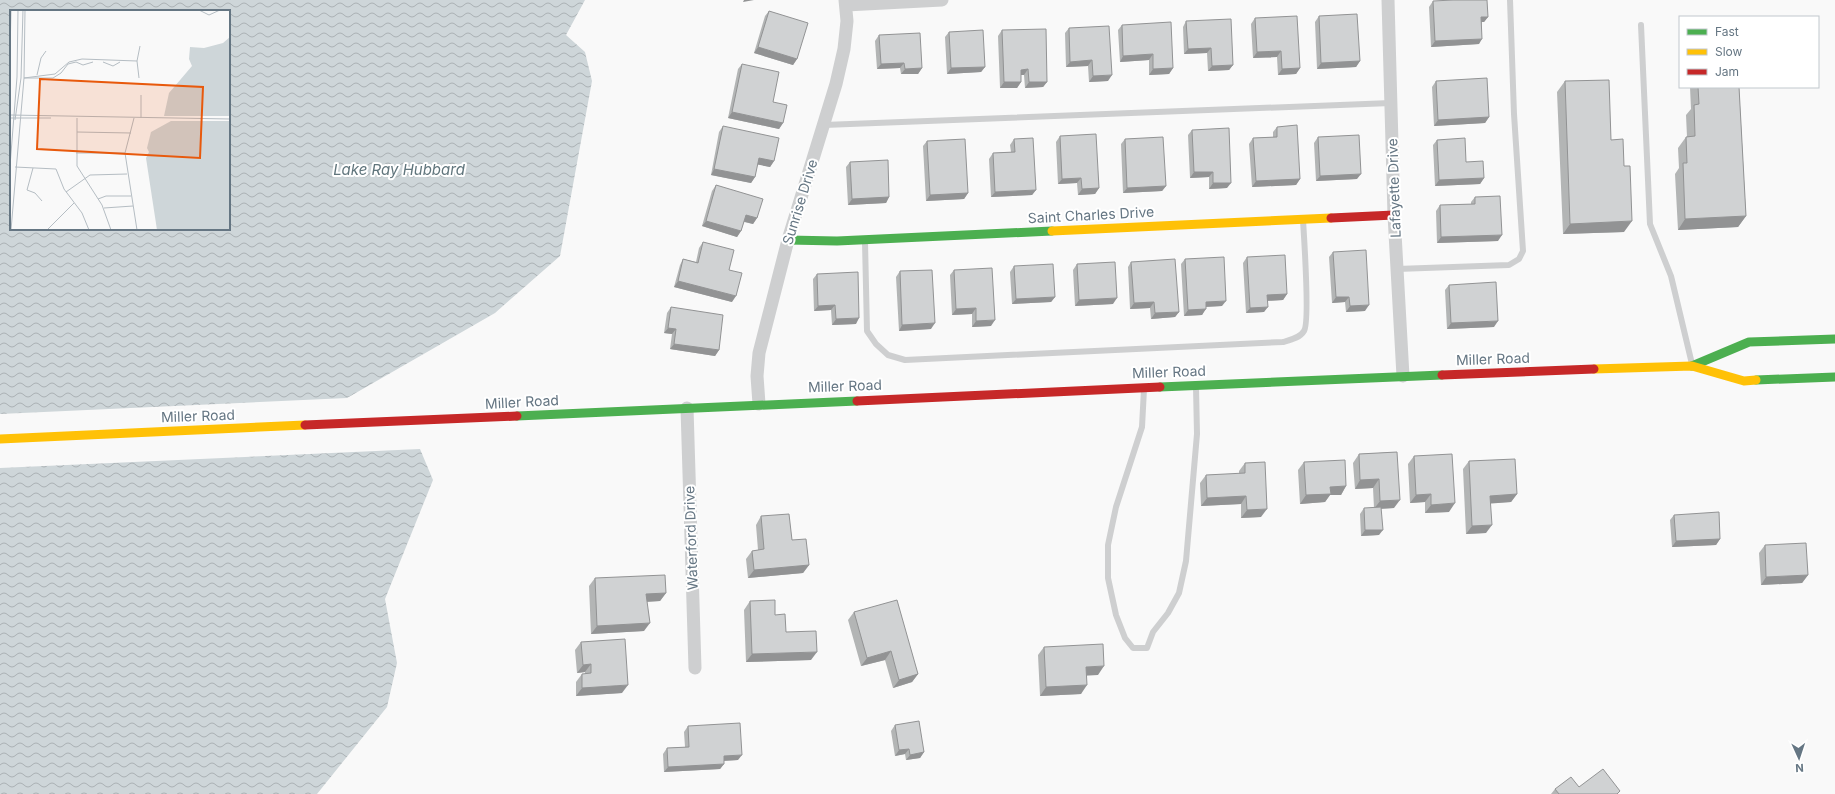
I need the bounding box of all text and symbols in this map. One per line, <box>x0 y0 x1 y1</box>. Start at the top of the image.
inset map <box>10 10 230 230</box>
legend <box>1679 16 1819 88</box>
text: Fast <box>1715 24 1739 39</box>
text: Slow <box>1715 44 1743 59</box>
text: Jam <box>1715 64 1739 79</box>
street label: Lafayette Drive <box>1383 138 1404 238</box>
street label: Sunrise Drive <box>778 157 821 247</box>
water label: Lake Ray Hubbard <box>333 160 466 179</box>
street label: Saint Charles Drive <box>1027 203 1155 226</box>
street label: Miller Road <box>1456 349 1530 368</box>
street label: Miller Road <box>1132 362 1206 381</box>
street label: Miller Road <box>808 376 882 395</box>
street label: Miller Road <box>485 391 559 412</box>
street label: Miller Road <box>161 406 235 425</box>
street label: Waterford Drive <box>680 486 701 591</box>
north arrow <box>1779 738 1819 778</box>
text: N <box>1795 761 1804 775</box>

